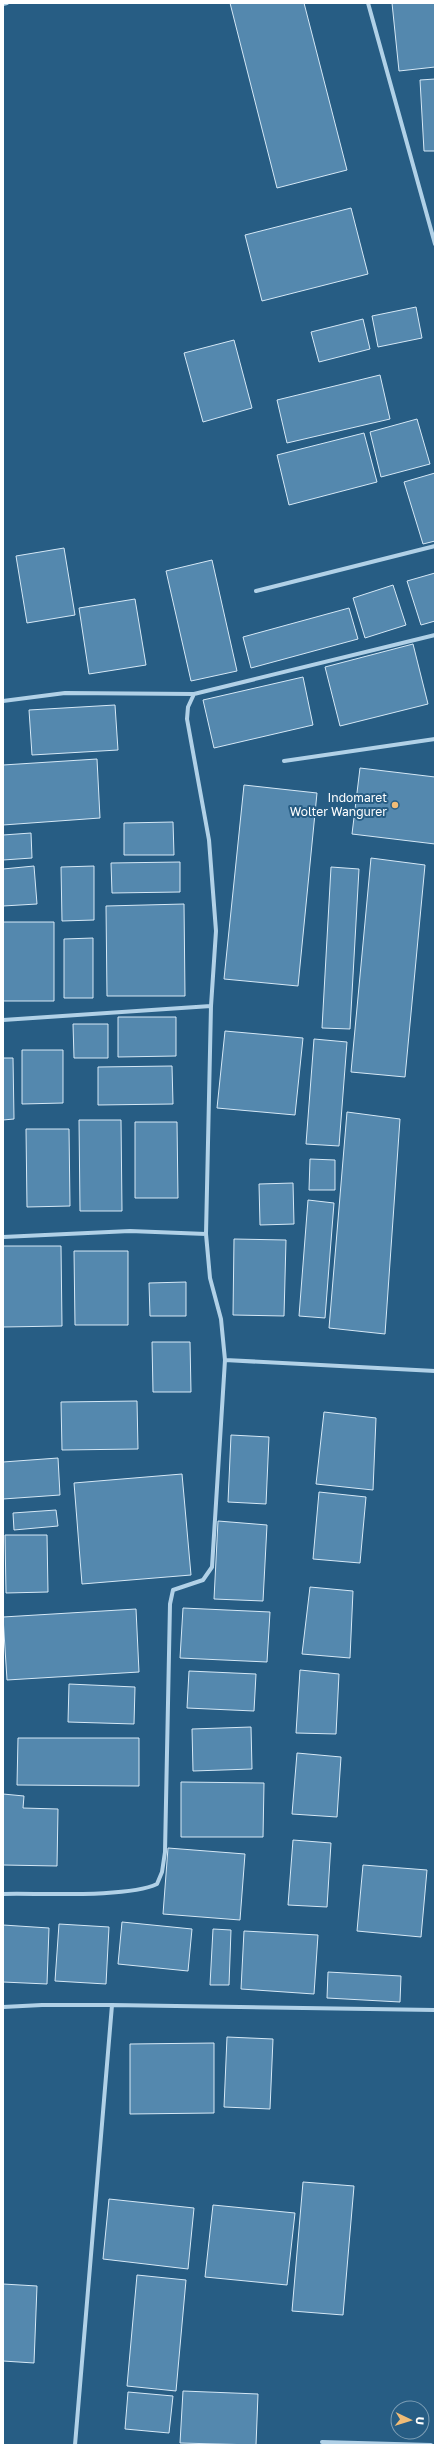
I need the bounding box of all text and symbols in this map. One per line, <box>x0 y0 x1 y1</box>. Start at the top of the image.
place label: Indomaret Wolter Wangurer <box>290 790 387 819</box>
marker: Indomaret Wolter Wangurer <box>390 800 400 810</box>
north arrow <box>390 2400 430 2440</box>
text: U <box>414 2416 427 2425</box>

